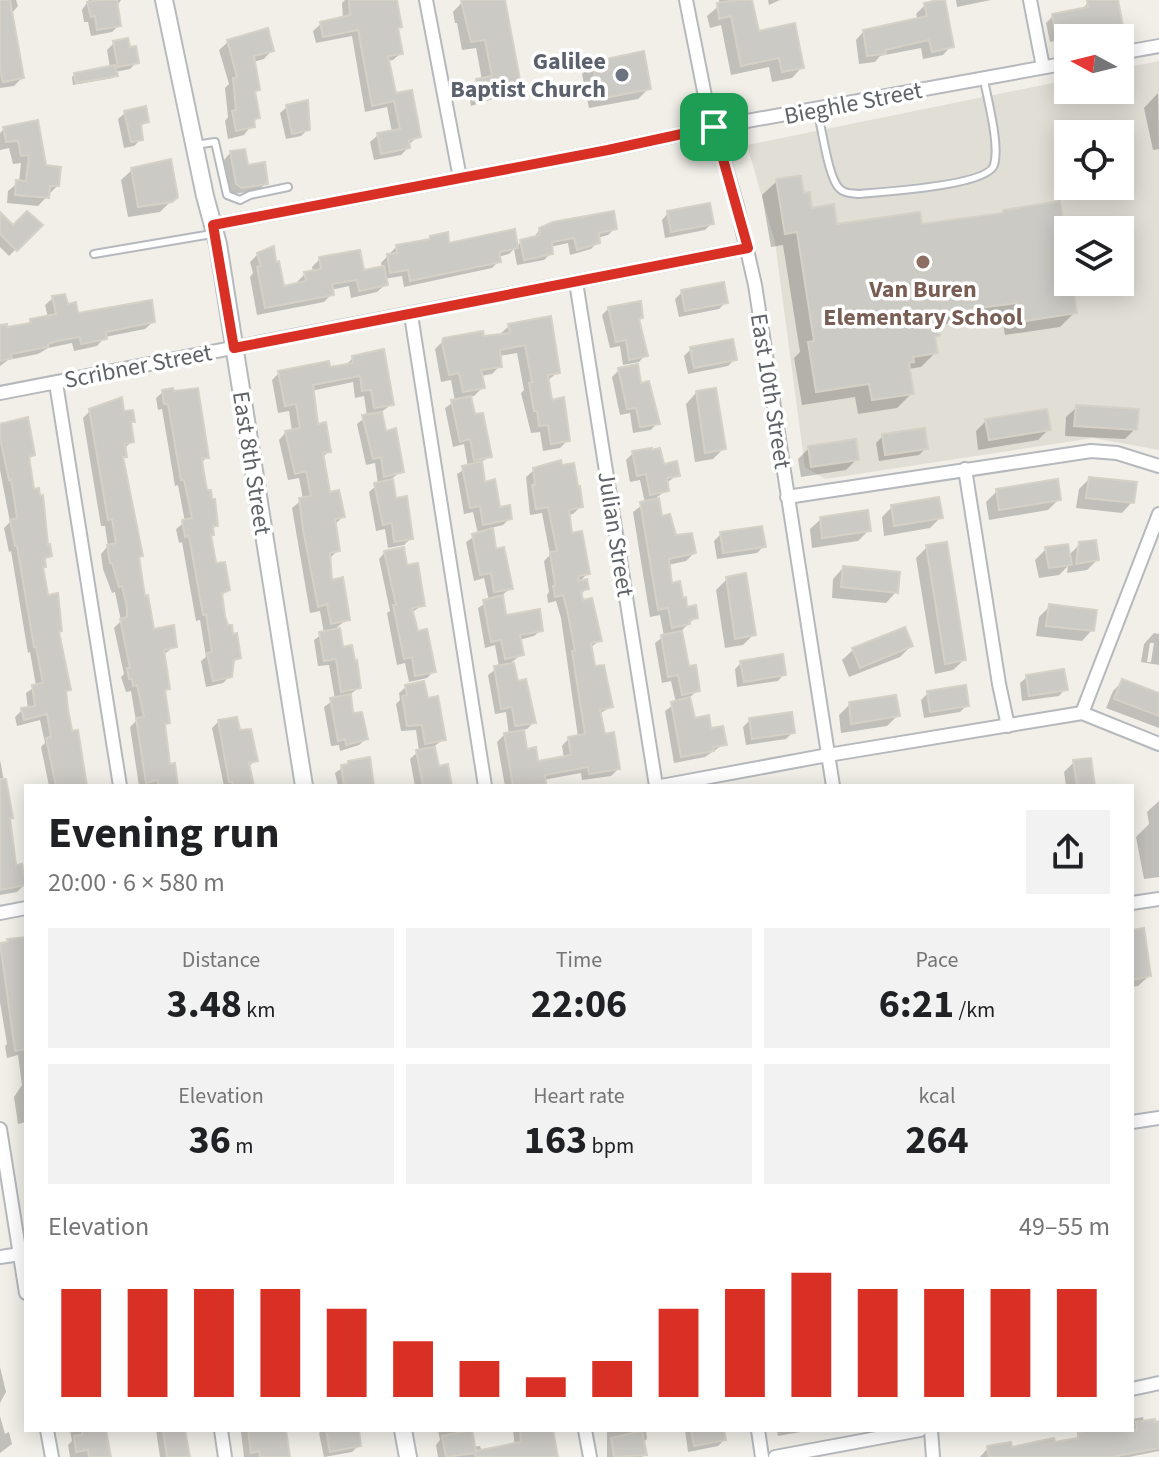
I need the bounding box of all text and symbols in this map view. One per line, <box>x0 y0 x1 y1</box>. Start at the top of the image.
north arrow <box>1054 24 1134 104</box>
map controls <box>1054 24 1134 296</box>
place label: Galilee Baptist Church <box>450 44 606 107</box>
marker: Galilee Baptist Church <box>613 66 631 84</box>
street label: Bieghle Street <box>781 73 925 134</box>
pin <box>680 93 748 161</box>
icon: arrive <box>692 105 736 149</box>
button: locate <box>1054 120 1134 200</box>
button: layers <box>1054 216 1134 296</box>
marker: Van Buren Elementary School <box>914 253 932 271</box>
place label: Van Buren Elementary School <box>823 272 1023 335</box>
street label: East 10th Street <box>741 311 800 471</box>
street label: Scribner Street <box>61 335 215 398</box>
street label: East 8th Street <box>223 389 280 538</box>
street label: Julian Street <box>588 469 643 599</box>
text: Evening run <box>48 802 280 865</box>
button: share <box>1026 810 1110 894</box>
text: 20:00 · 6 × 580 m <box>48 864 225 901</box>
text: Distance <box>182 944 260 976</box>
text: Time <box>556 944 602 976</box>
text: Pace <box>915 944 959 976</box>
text: 3.48 <box>167 976 242 1033</box>
text: 22:06 <box>531 976 627 1033</box>
text: 6:21 <box>879 976 954 1033</box>
text: km <box>242 994 275 1026</box>
text: /km <box>954 994 995 1026</box>
text: Elevation <box>178 1080 264 1112</box>
text: Heart rate <box>533 1080 625 1112</box>
text: kcal <box>918 1080 956 1112</box>
text: 36 <box>189 1112 231 1169</box>
text: 163 <box>524 1112 587 1169</box>
text: 264 <box>905 1112 969 1169</box>
text: m <box>231 1130 253 1162</box>
text: bpm <box>587 1130 634 1162</box>
text: Elevation <box>48 1208 149 1245</box>
text: 49–55 m <box>1019 1208 1110 1245</box>

